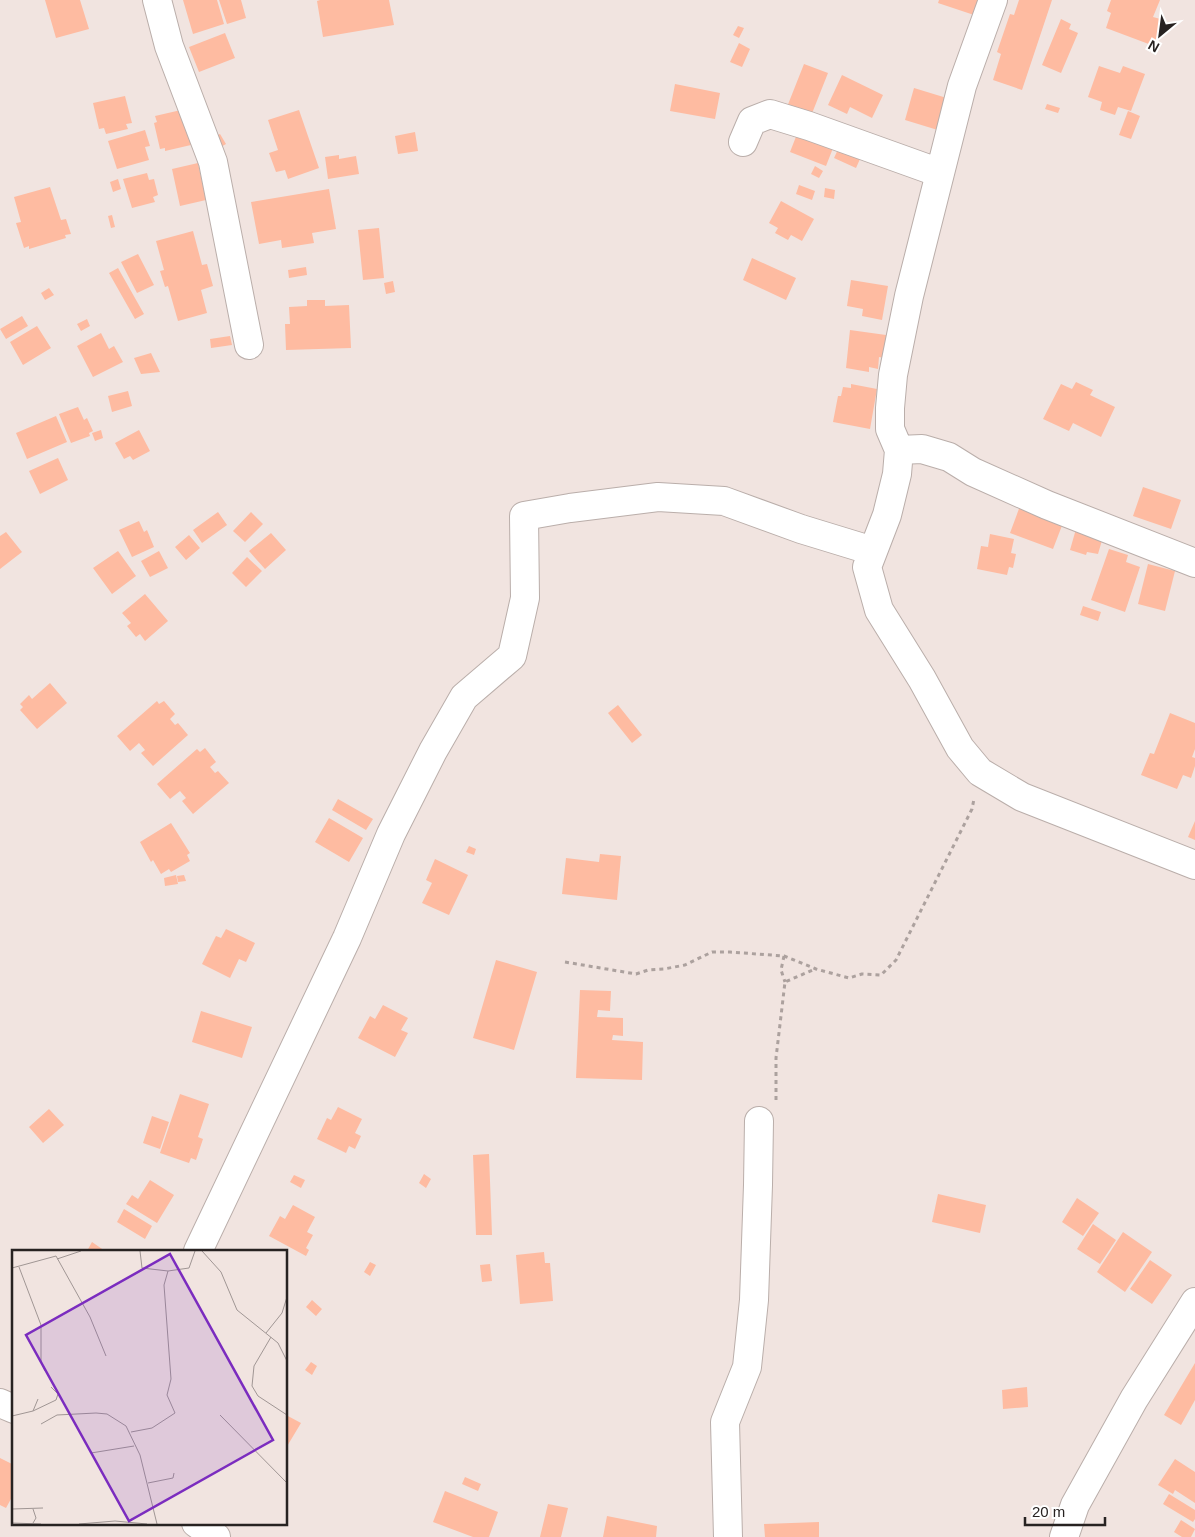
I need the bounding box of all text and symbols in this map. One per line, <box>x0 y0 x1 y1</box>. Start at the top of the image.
north arrow <box>1135 10 1185 60</box>
text: N <box>1145 37 1162 56</box>
inset map <box>12 1250 288 1524</box>
scale bar <box>1025 1494 1105 1526</box>
text: 20 m <box>1032 1503 1065 1520</box>

